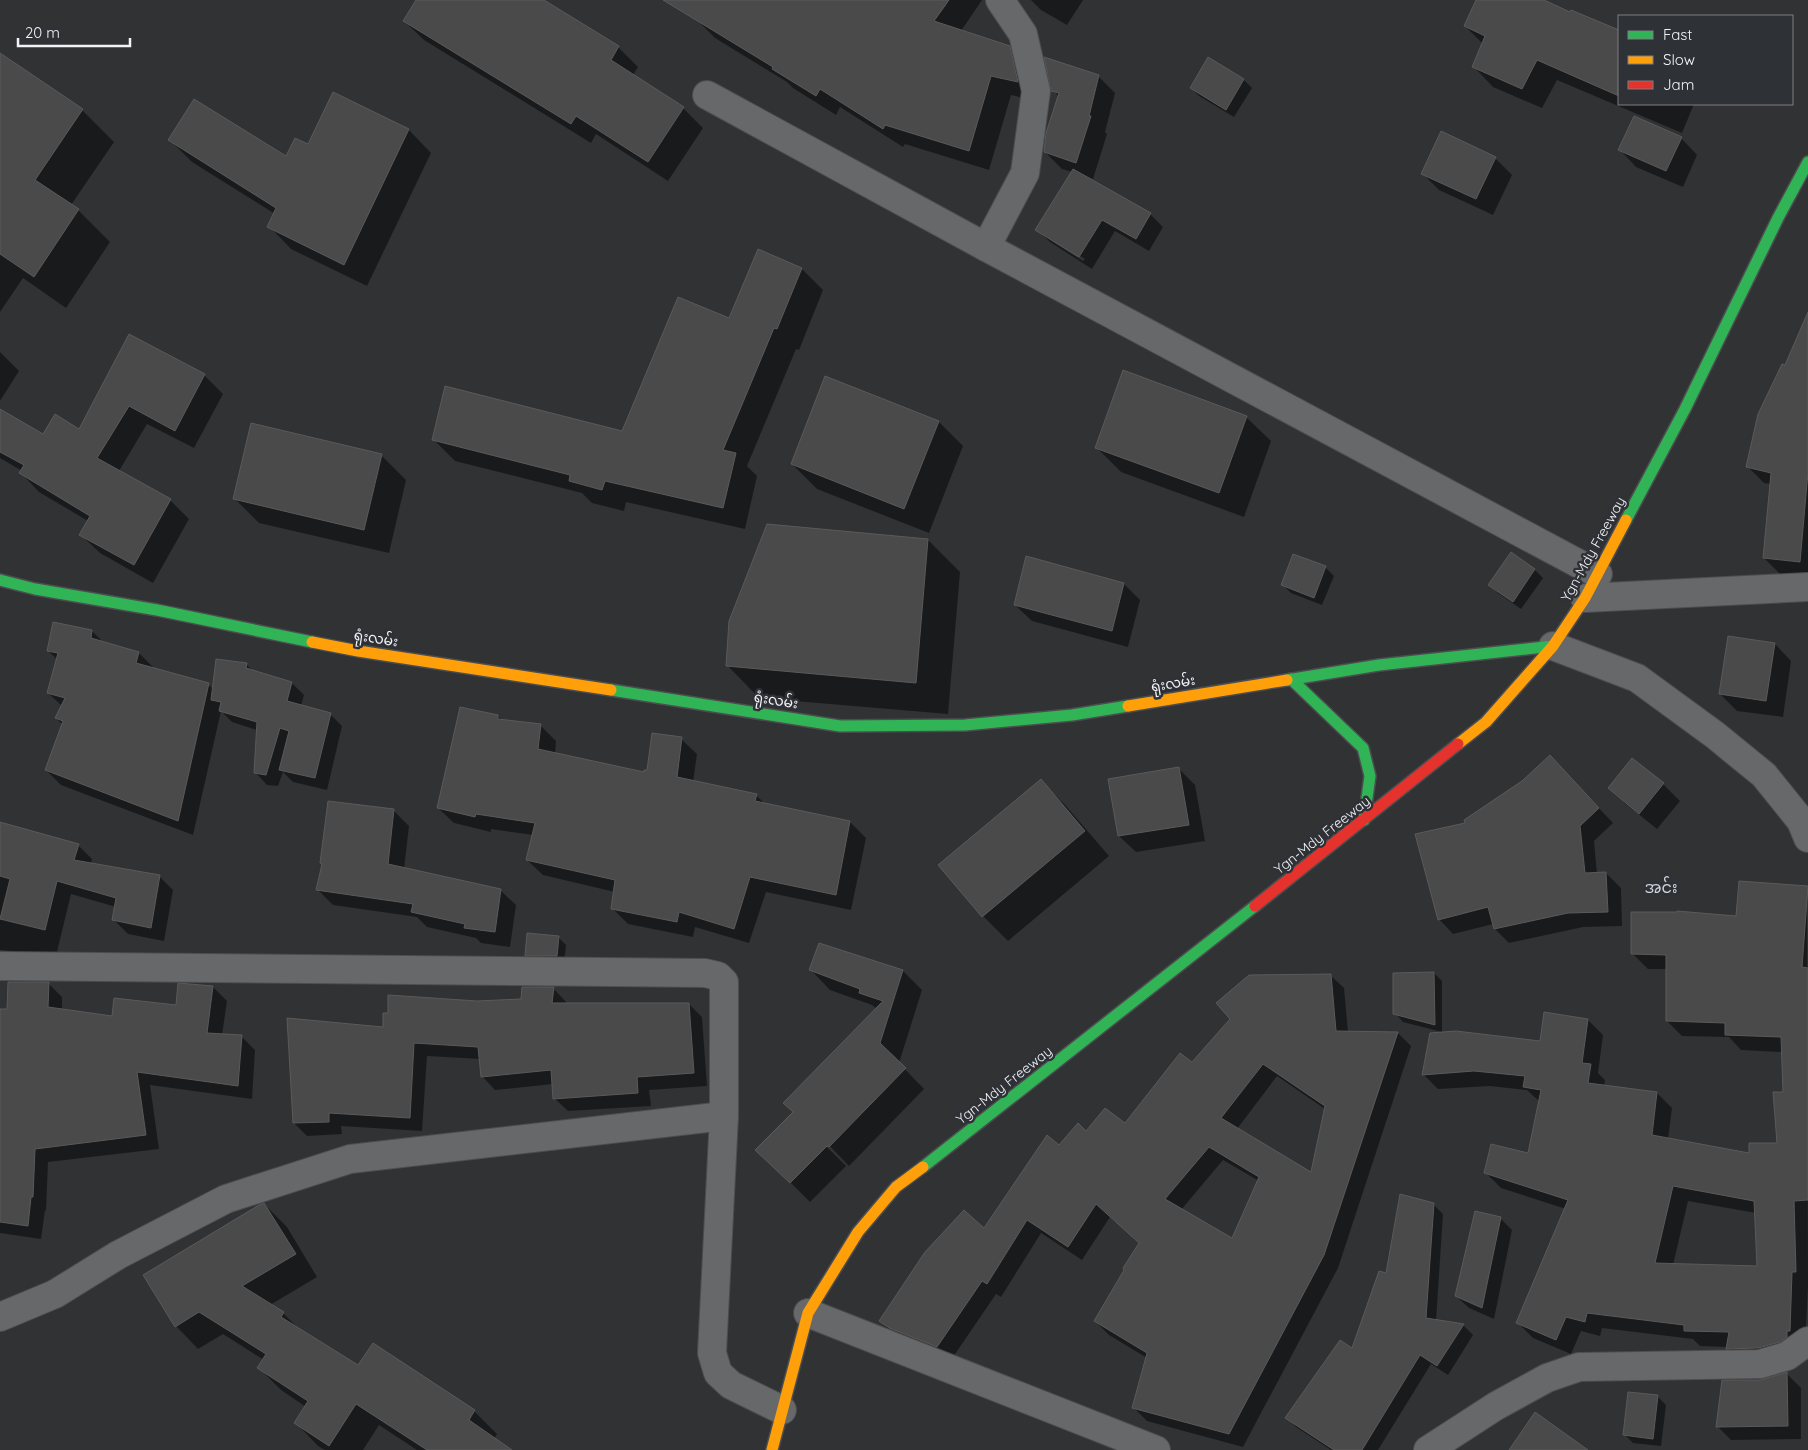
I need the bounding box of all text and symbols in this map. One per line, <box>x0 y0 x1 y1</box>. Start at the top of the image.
scale bar <box>18 15 130 47</box>
legend <box>1618 15 1793 105</box>
text: 20 m <box>25 23 60 42</box>
text: Fast <box>1663 25 1692 44</box>
text: Slow <box>1663 50 1695 69</box>
text: Jam <box>1663 75 1694 94</box>
street label: Ygn-Mdy Freeway <box>1557 493 1629 605</box>
street label: ရုံးလမ်း <box>352 625 400 653</box>
street label: ရုံးလမ်း <box>1149 670 1197 698</box>
street label: ရုံးလမ်း <box>752 687 800 715</box>
street label: Ygn-Mdy Freeway <box>1270 792 1374 878</box>
district label: အင်း <box>1644 876 1678 897</box>
street label: Ygn-Mdy Freeway <box>952 1042 1056 1128</box>

